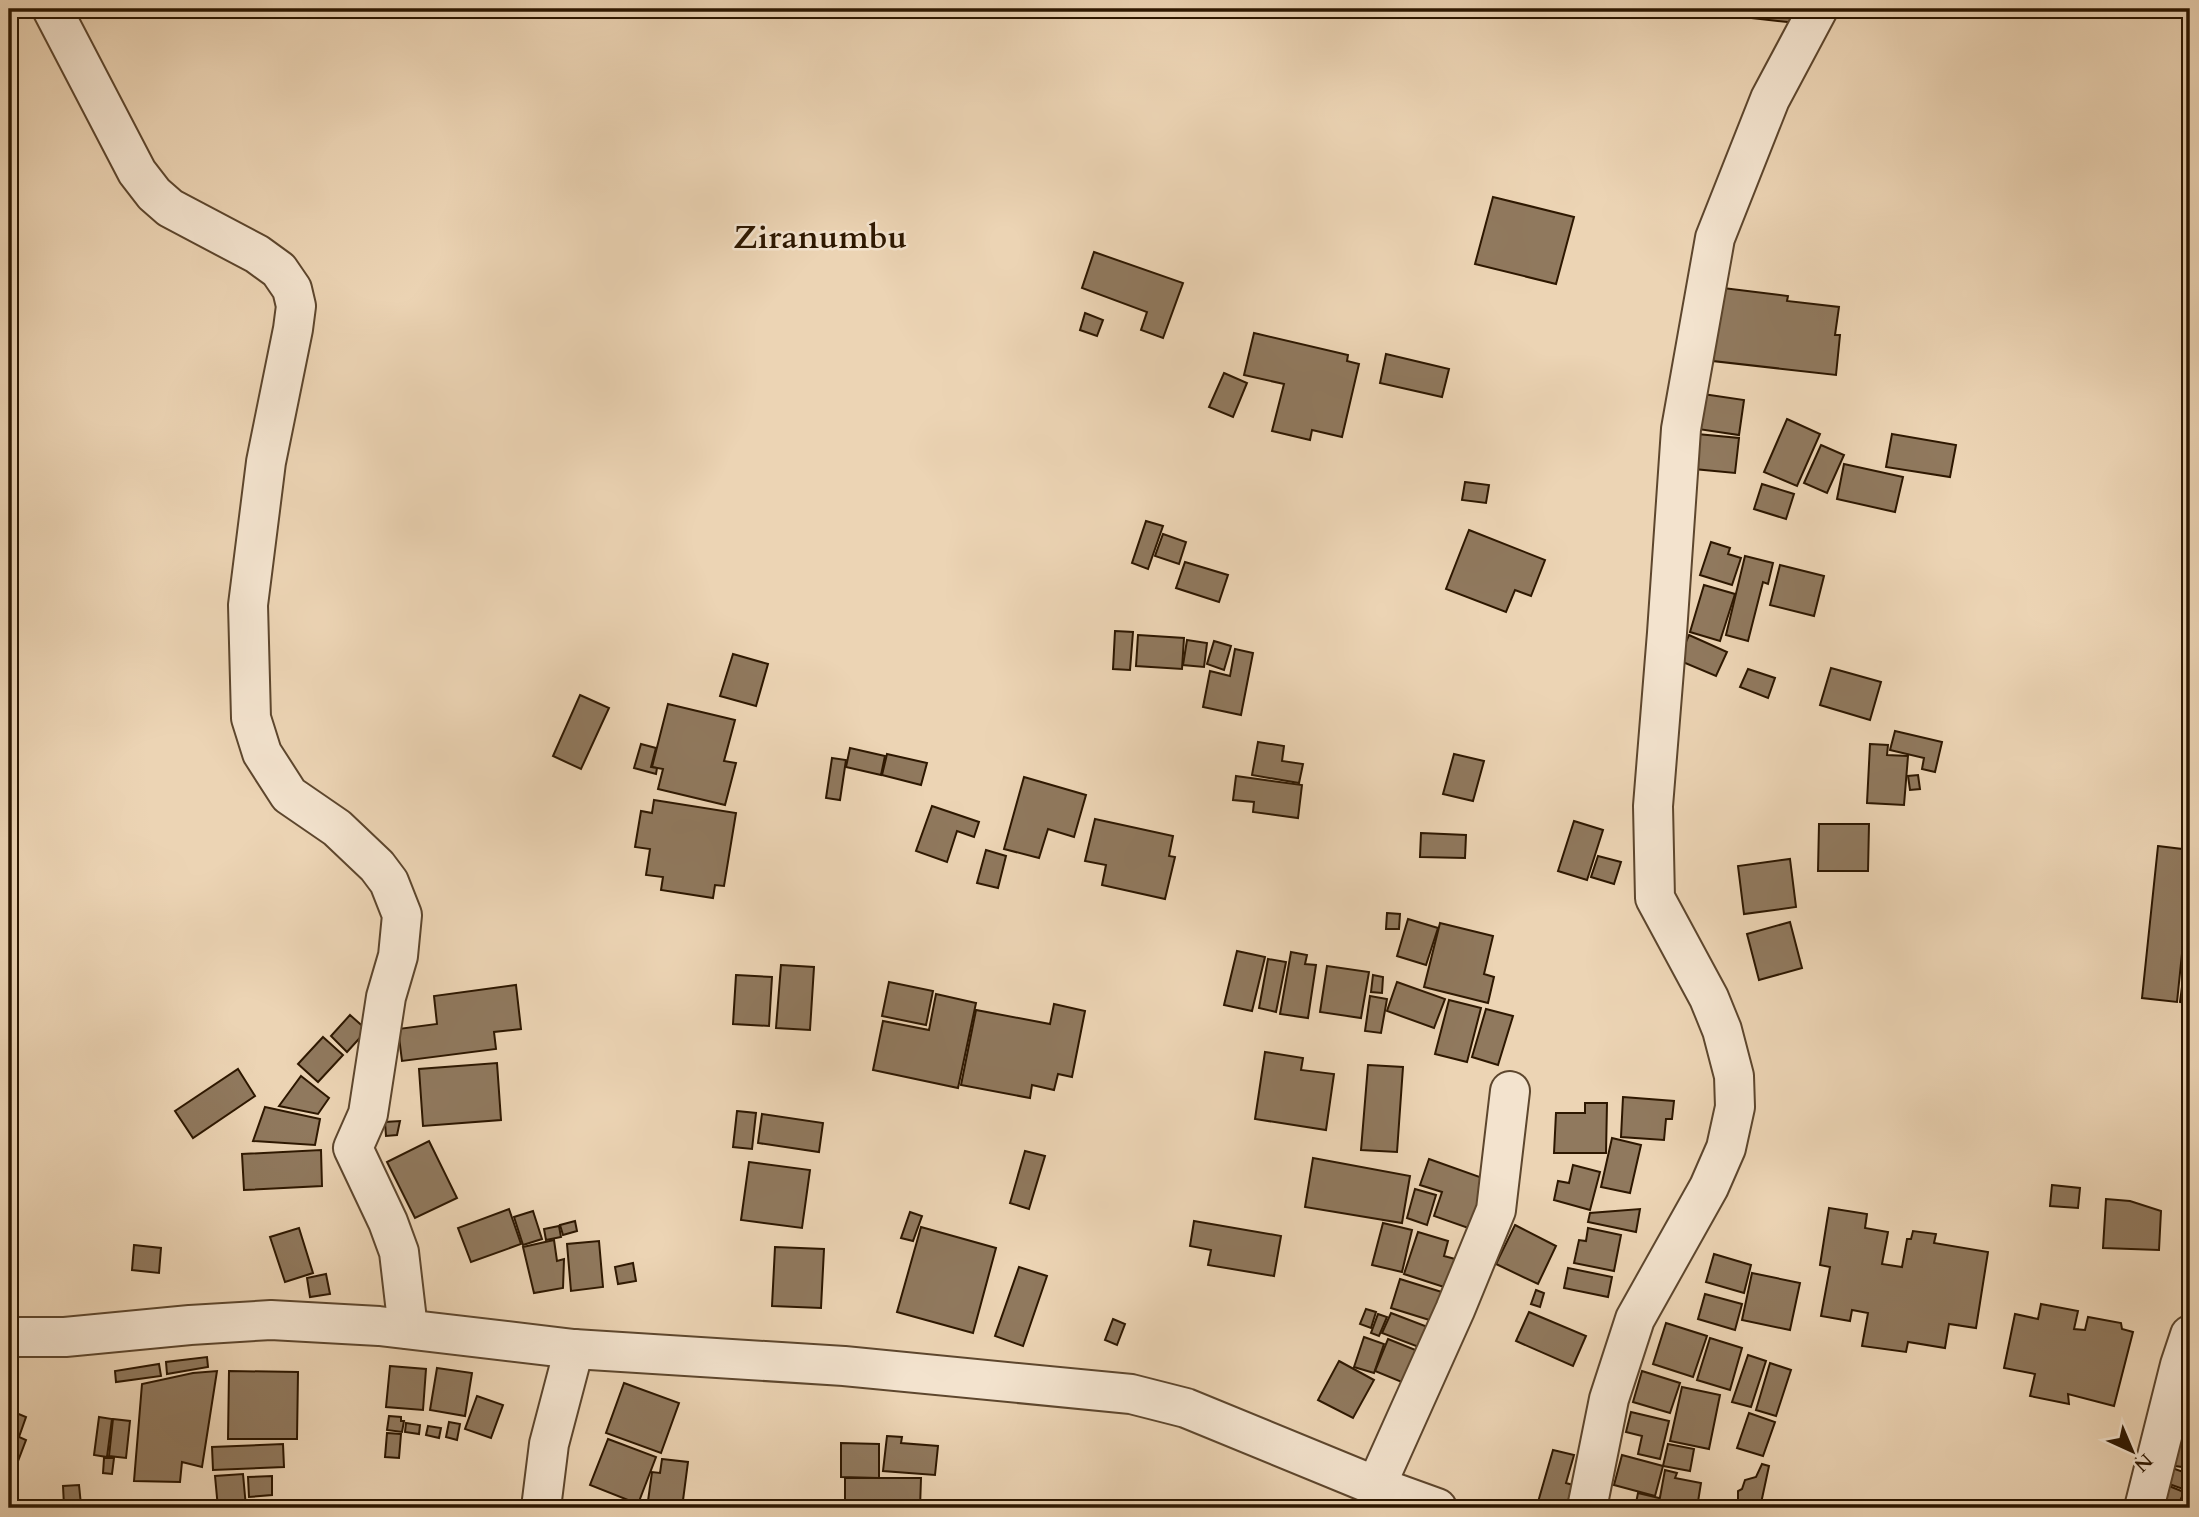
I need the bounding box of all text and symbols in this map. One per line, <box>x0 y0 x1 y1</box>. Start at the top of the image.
district label: Ziranumbu <box>733 215 907 260</box>
north arrow <box>2098 1416 2168 1486</box>
text: N <box>2128 1447 2158 1478</box>

